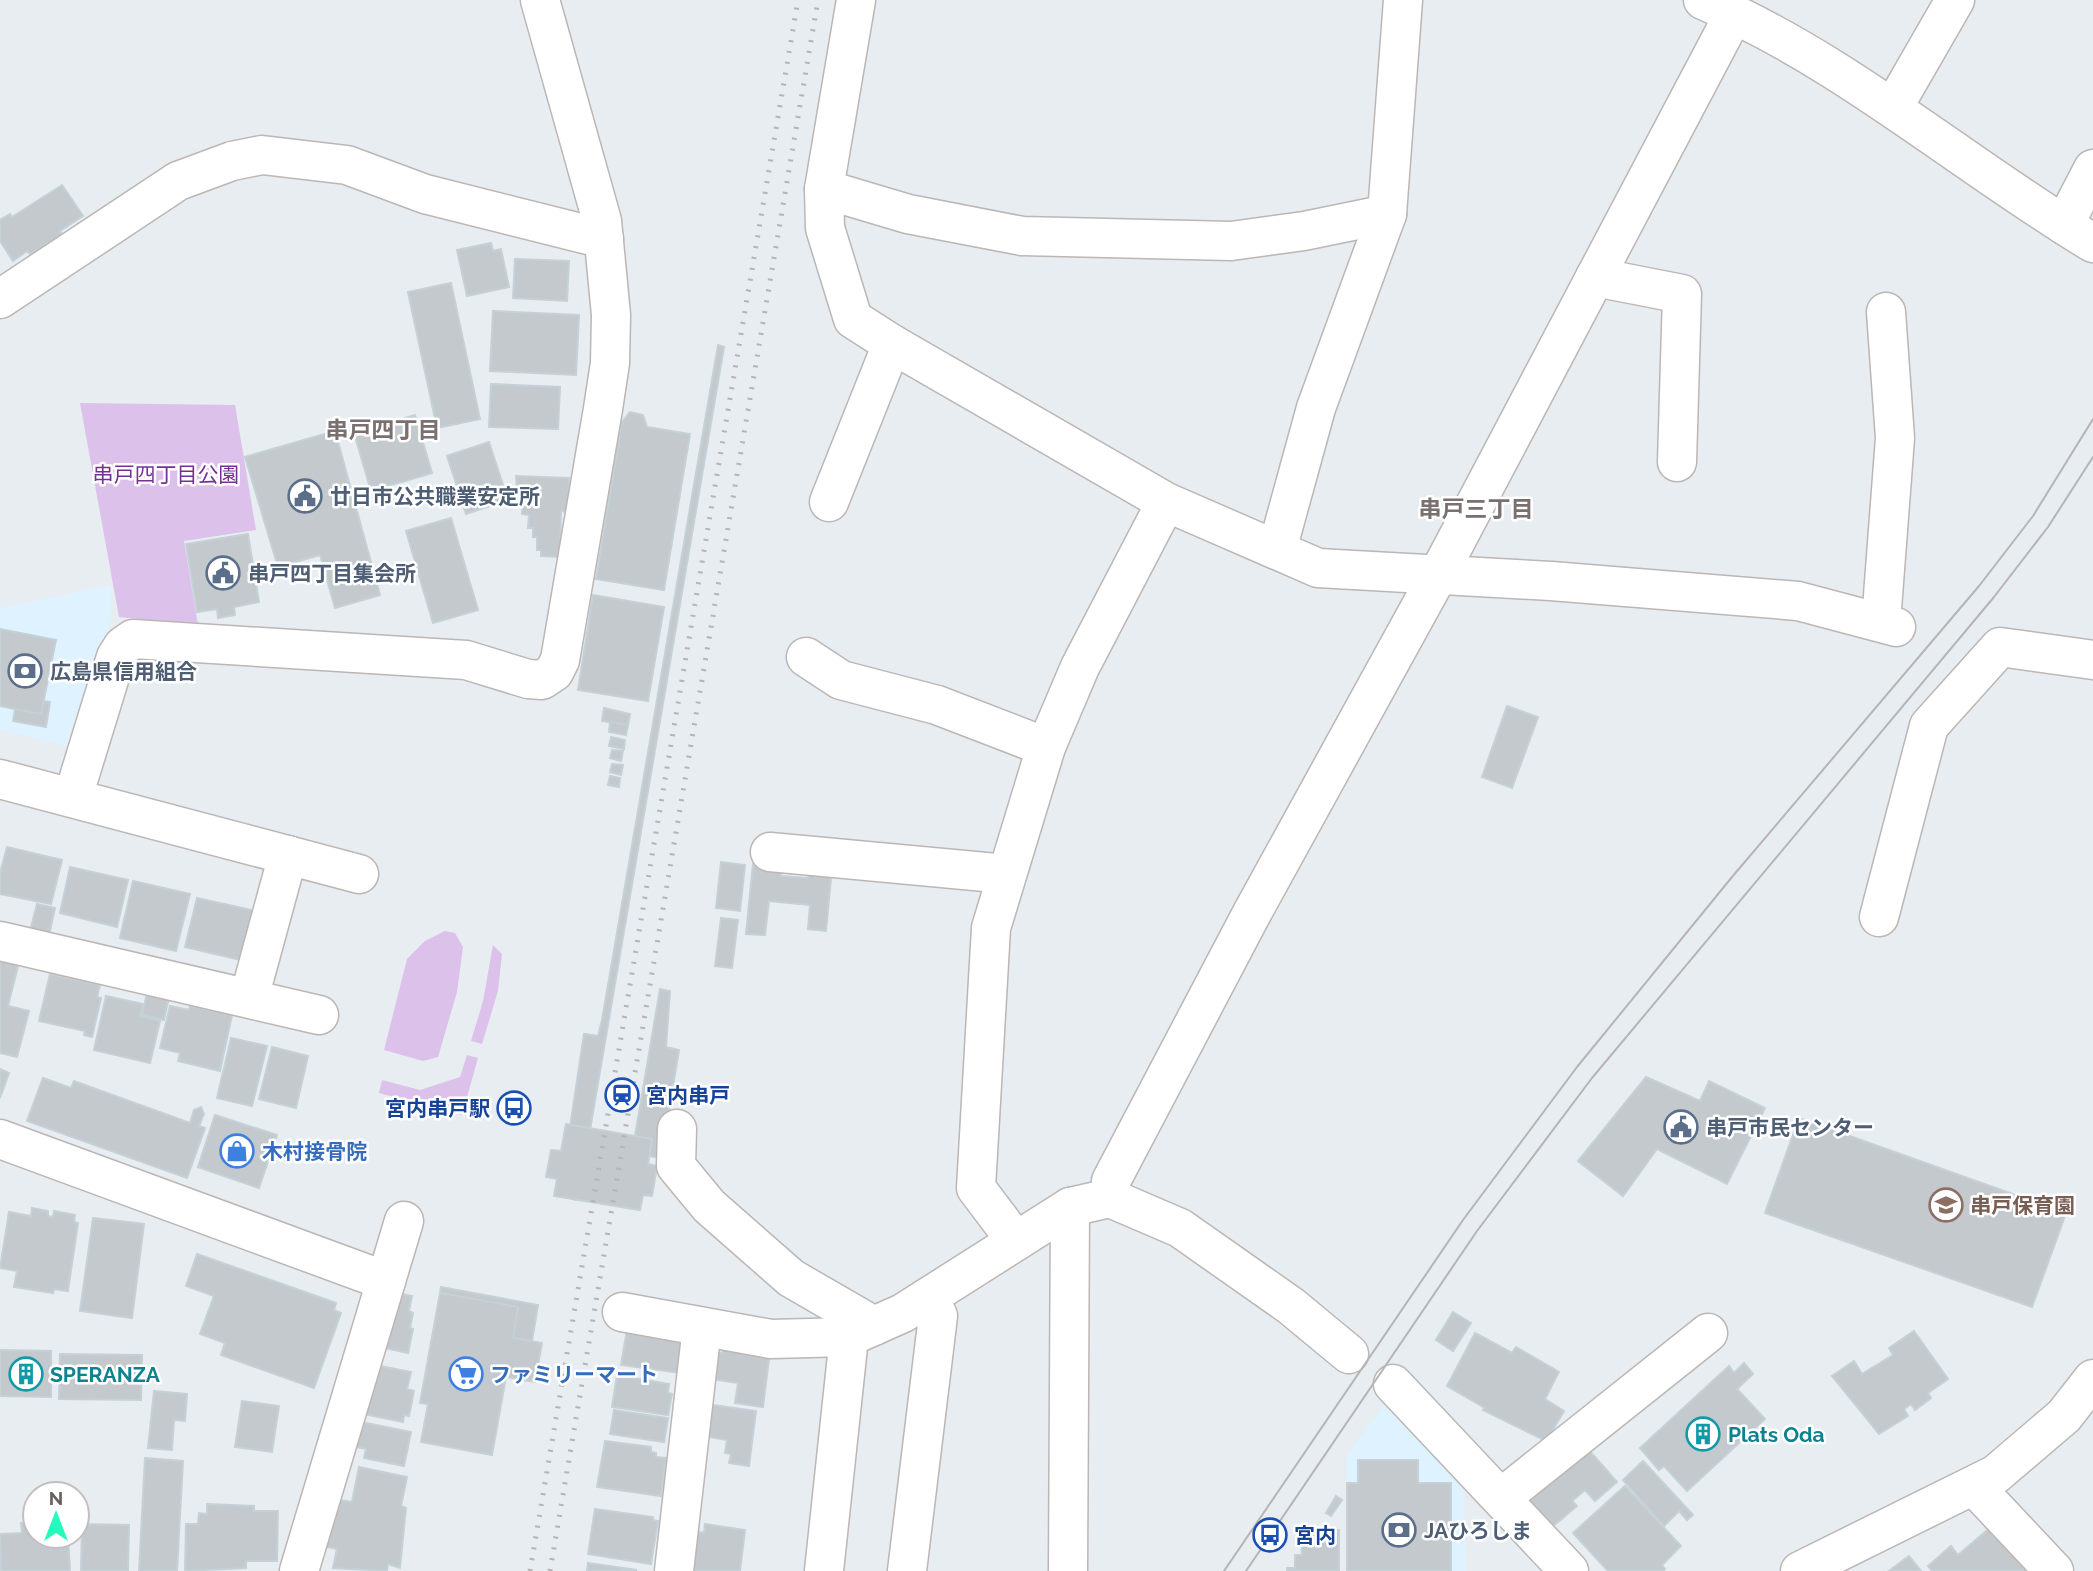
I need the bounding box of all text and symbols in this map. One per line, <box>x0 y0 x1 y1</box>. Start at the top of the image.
district label: 串戸四丁目 <box>326 416 441 443</box>
park label: 串戸四丁目公園 <box>93 462 240 487</box>
public building icon: 廿日市公共職業安定所 <box>286 477 324 515</box>
place label: 廿日市公共職業安定所 <box>330 484 540 509</box>
district label: 串戸三丁目 <box>1419 495 1534 522</box>
public building icon: 串戸四丁目集会所 <box>204 554 242 592</box>
place label: 串戸四丁目集会所 <box>248 561 416 586</box>
bank icon: 広島県信用組合 <box>6 652 44 690</box>
place label: 広島県信用組合 <box>50 659 197 684</box>
station icon: 宮内串戸 <box>603 1076 641 1114</box>
place label: 宮内串戸 <box>646 1083 730 1108</box>
bus stop icon: 宮内串戸駅 <box>495 1089 533 1127</box>
place label: 宮内串戸駅 <box>385 1096 490 1121</box>
public building icon: 串戸市民センター <box>1662 1108 1700 1146</box>
place label: 串戸市民センター <box>1706 1115 1874 1140</box>
shop icon: 木村接骨院 <box>218 1132 256 1170</box>
place label: 木村接骨院 <box>262 1139 367 1164</box>
school or university icon: 串戸保育園 <box>1927 1186 1965 1224</box>
place label: 串戸保育園 <box>1970 1193 2075 1218</box>
building icon: SPERANZA <box>7 1355 45 1393</box>
supermarket icon: ファミリーマート <box>447 1355 485 1393</box>
place label: SPERANZA <box>50 1362 161 1387</box>
place label: ファミリーマート <box>490 1362 658 1387</box>
building icon: Plats Oda <box>1684 1415 1722 1453</box>
place label: Plats Oda <box>1728 1422 1825 1447</box>
north arrow <box>21 1480 91 1550</box>
text: N <box>49 1487 63 1509</box>
bank icon: JAひろしま <box>1380 1511 1418 1549</box>
bus stop icon: 宮内 <box>1251 1516 1289 1554</box>
place label: JAひろしま <box>1424 1518 1532 1543</box>
place label: 宮内 <box>1294 1523 1336 1548</box>

